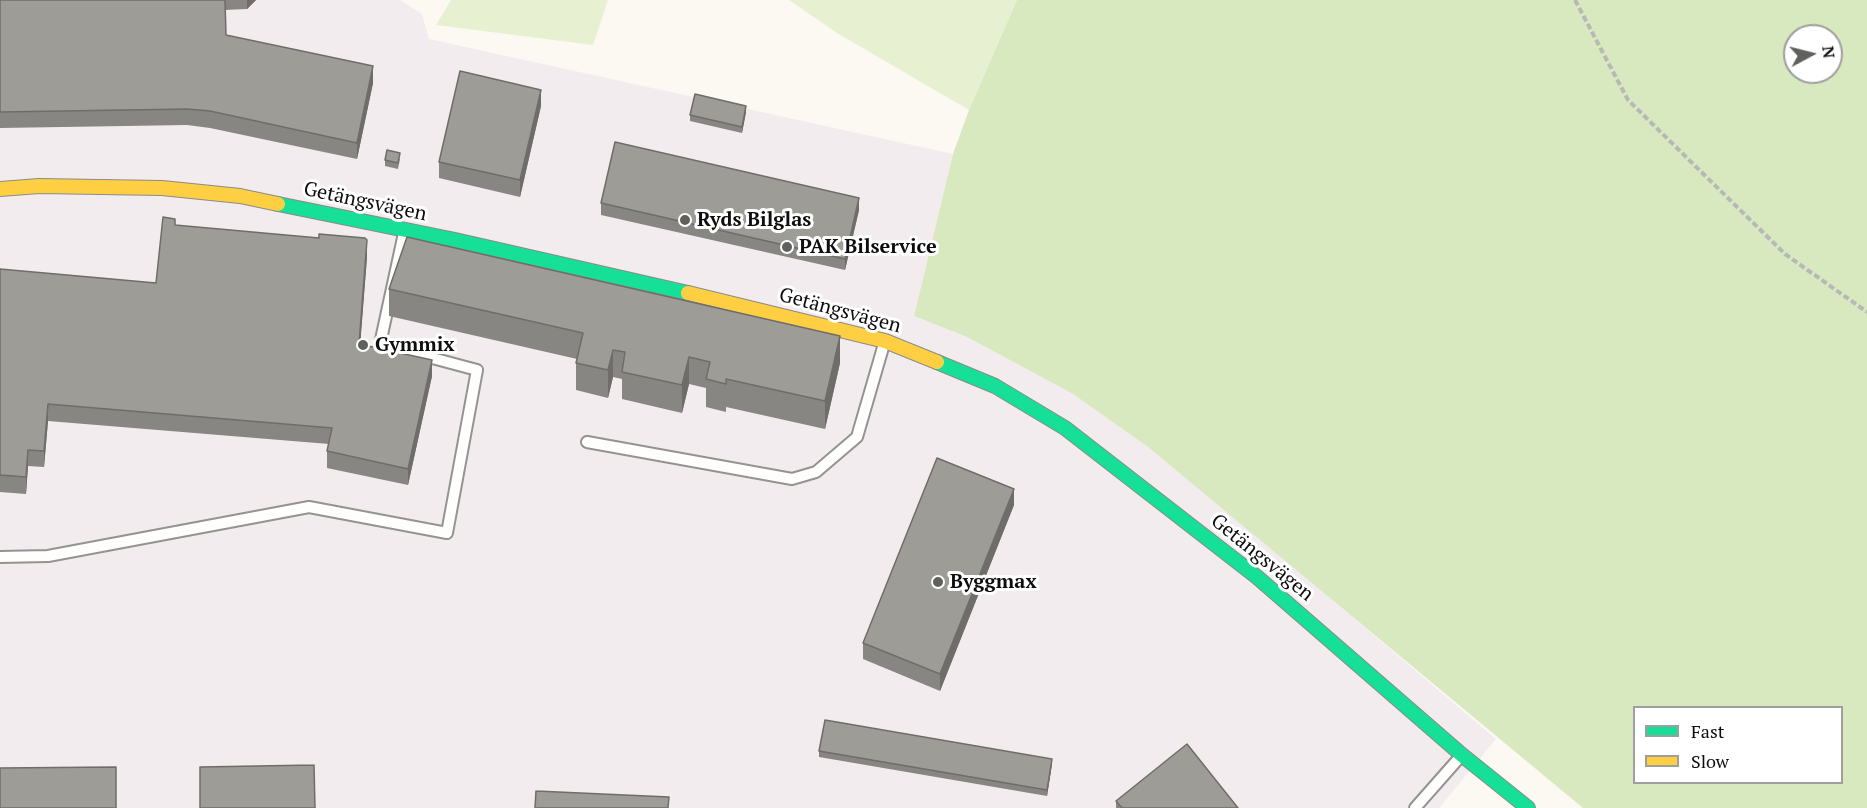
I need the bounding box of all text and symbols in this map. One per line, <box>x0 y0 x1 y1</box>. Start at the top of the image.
north arrow <box>1783 24 1843 84</box>
text: N <box>1817 45 1841 59</box>
street label: Getängsvägen <box>301 177 429 227</box>
place label: Ryds Bilglas <box>697 208 811 232</box>
marker: Ryds Bilglas <box>678 213 692 227</box>
place label: PAK Bilservice <box>799 235 937 259</box>
marker: PAK Bilservice <box>780 240 794 254</box>
street label: Getängsvägen <box>776 283 904 339</box>
place label: Gymmix <box>375 333 455 357</box>
marker: Gymmix <box>356 338 370 352</box>
street label: Getängsvägen <box>1206 509 1318 607</box>
place label: Byggmax <box>950 570 1037 594</box>
marker: Byggmax <box>931 575 945 589</box>
legend <box>1633 706 1843 784</box>
text: Fast <box>1691 719 1724 743</box>
text: Slow <box>1691 749 1729 773</box>

